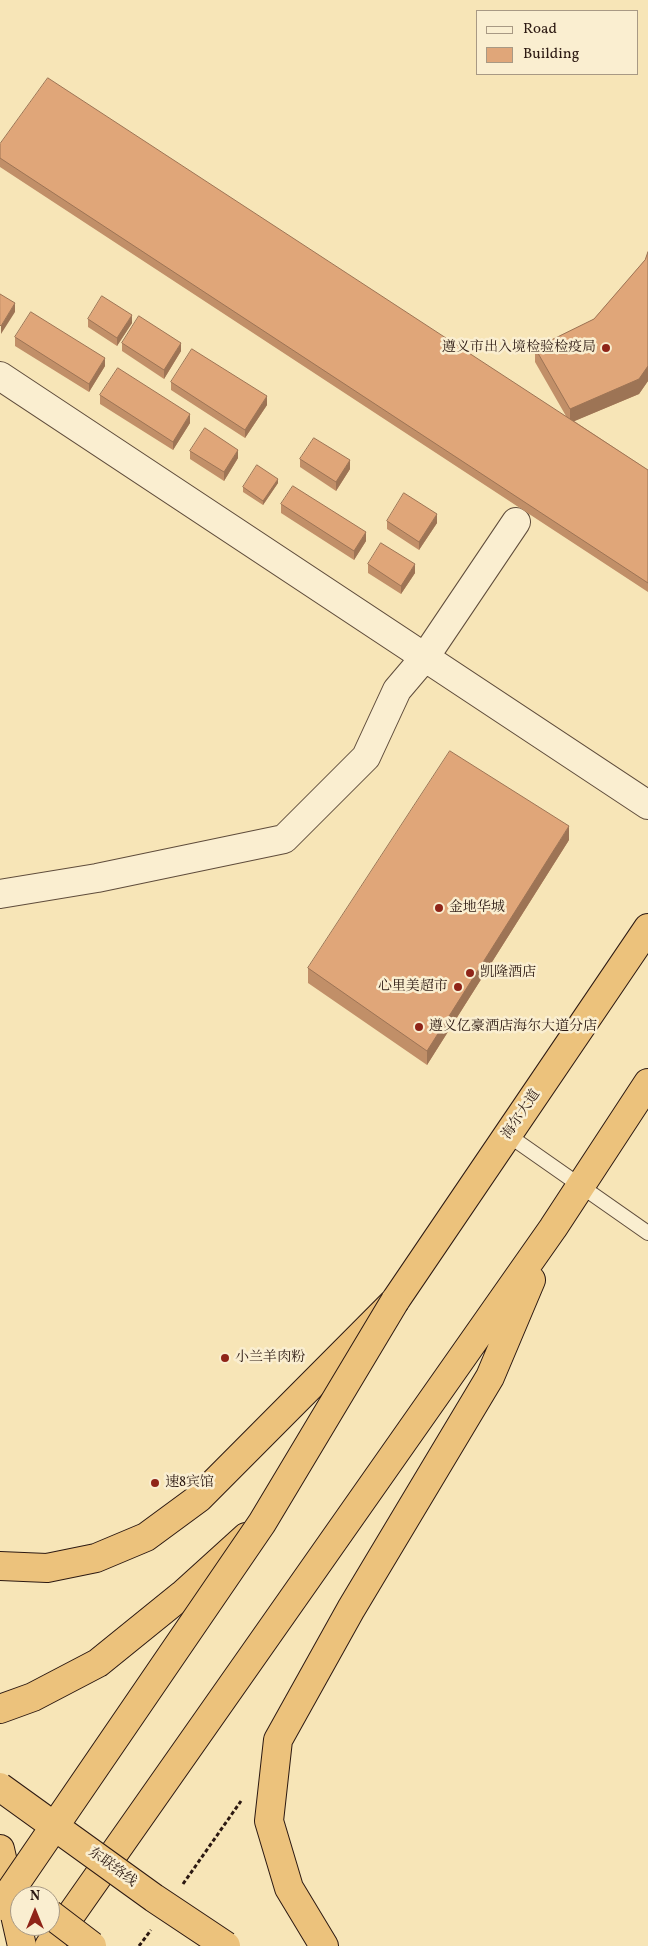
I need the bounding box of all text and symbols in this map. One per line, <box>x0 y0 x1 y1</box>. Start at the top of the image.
legend <box>476 10 638 75</box>
text: Road <box>523 19 557 40</box>
text: Building <box>523 44 579 65</box>
place label: 遵义市出入境检验检疫局 <box>442 340 596 356</box>
marker: 遵义市出入境检验检疫局 <box>600 342 612 354</box>
place label: 金地华城 <box>449 900 505 916</box>
marker: 金地华城 <box>433 902 445 914</box>
place label: 凯隆酒店 <box>480 965 536 981</box>
marker: 凯隆酒店 <box>464 967 476 979</box>
place label: 心里美超市 <box>378 979 448 995</box>
marker: 心里美超市 <box>452 981 464 993</box>
place label: 遵义亿豪酒店海尔大道分店 <box>429 1019 597 1035</box>
marker: 遵义亿豪酒店海尔大道分店 <box>413 1021 425 1033</box>
street label: 海尔大道 <box>499 1087 545 1143</box>
place label: 小兰羊肉粉 <box>235 1350 305 1366</box>
marker: 小兰羊肉粉 <box>219 1352 231 1364</box>
place label: 速8宾馆 <box>165 1475 214 1491</box>
marker: 速8宾馆 <box>149 1477 161 1489</box>
street label: 东联络线 <box>84 1845 140 1891</box>
north arrow <box>10 1886 60 1936</box>
text: N <box>30 1887 40 1906</box>

